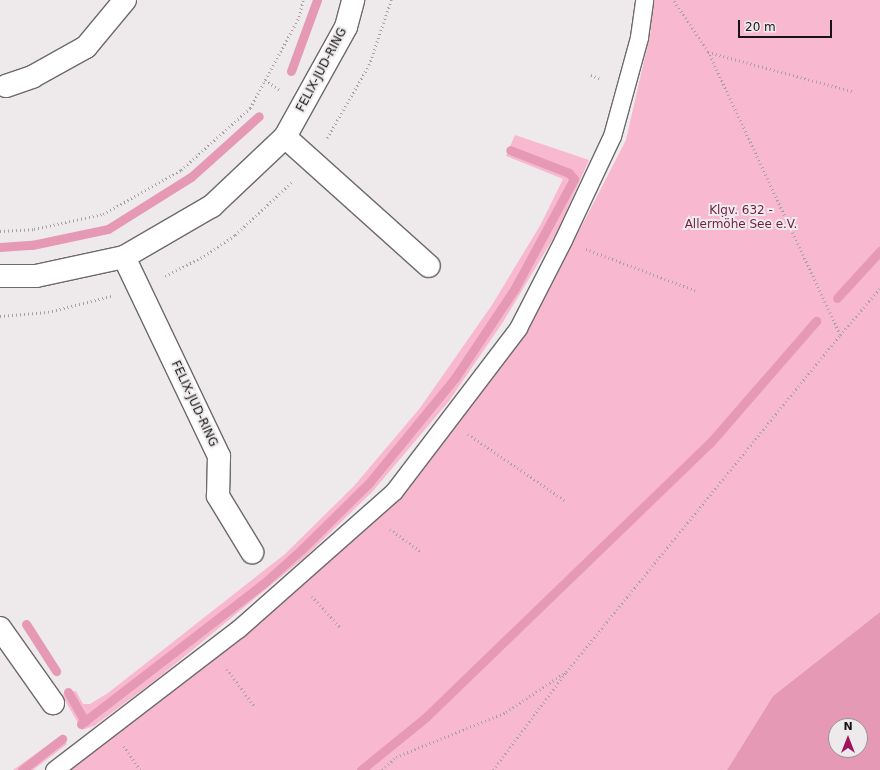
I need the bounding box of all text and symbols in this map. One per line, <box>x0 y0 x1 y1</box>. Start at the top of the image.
scale bar <box>740 12 834 38</box>
text: 20 m <box>745 20 776 34</box>
street label: FELIX-JUD-RING <box>294 25 350 115</box>
park label: Klgv. 632 - Allermöhe See e.V. <box>685 204 797 232</box>
street label: FELIX-JUD-RING <box>168 359 220 449</box>
north arrow <box>828 718 868 758</box>
text: N <box>843 720 853 733</box>

